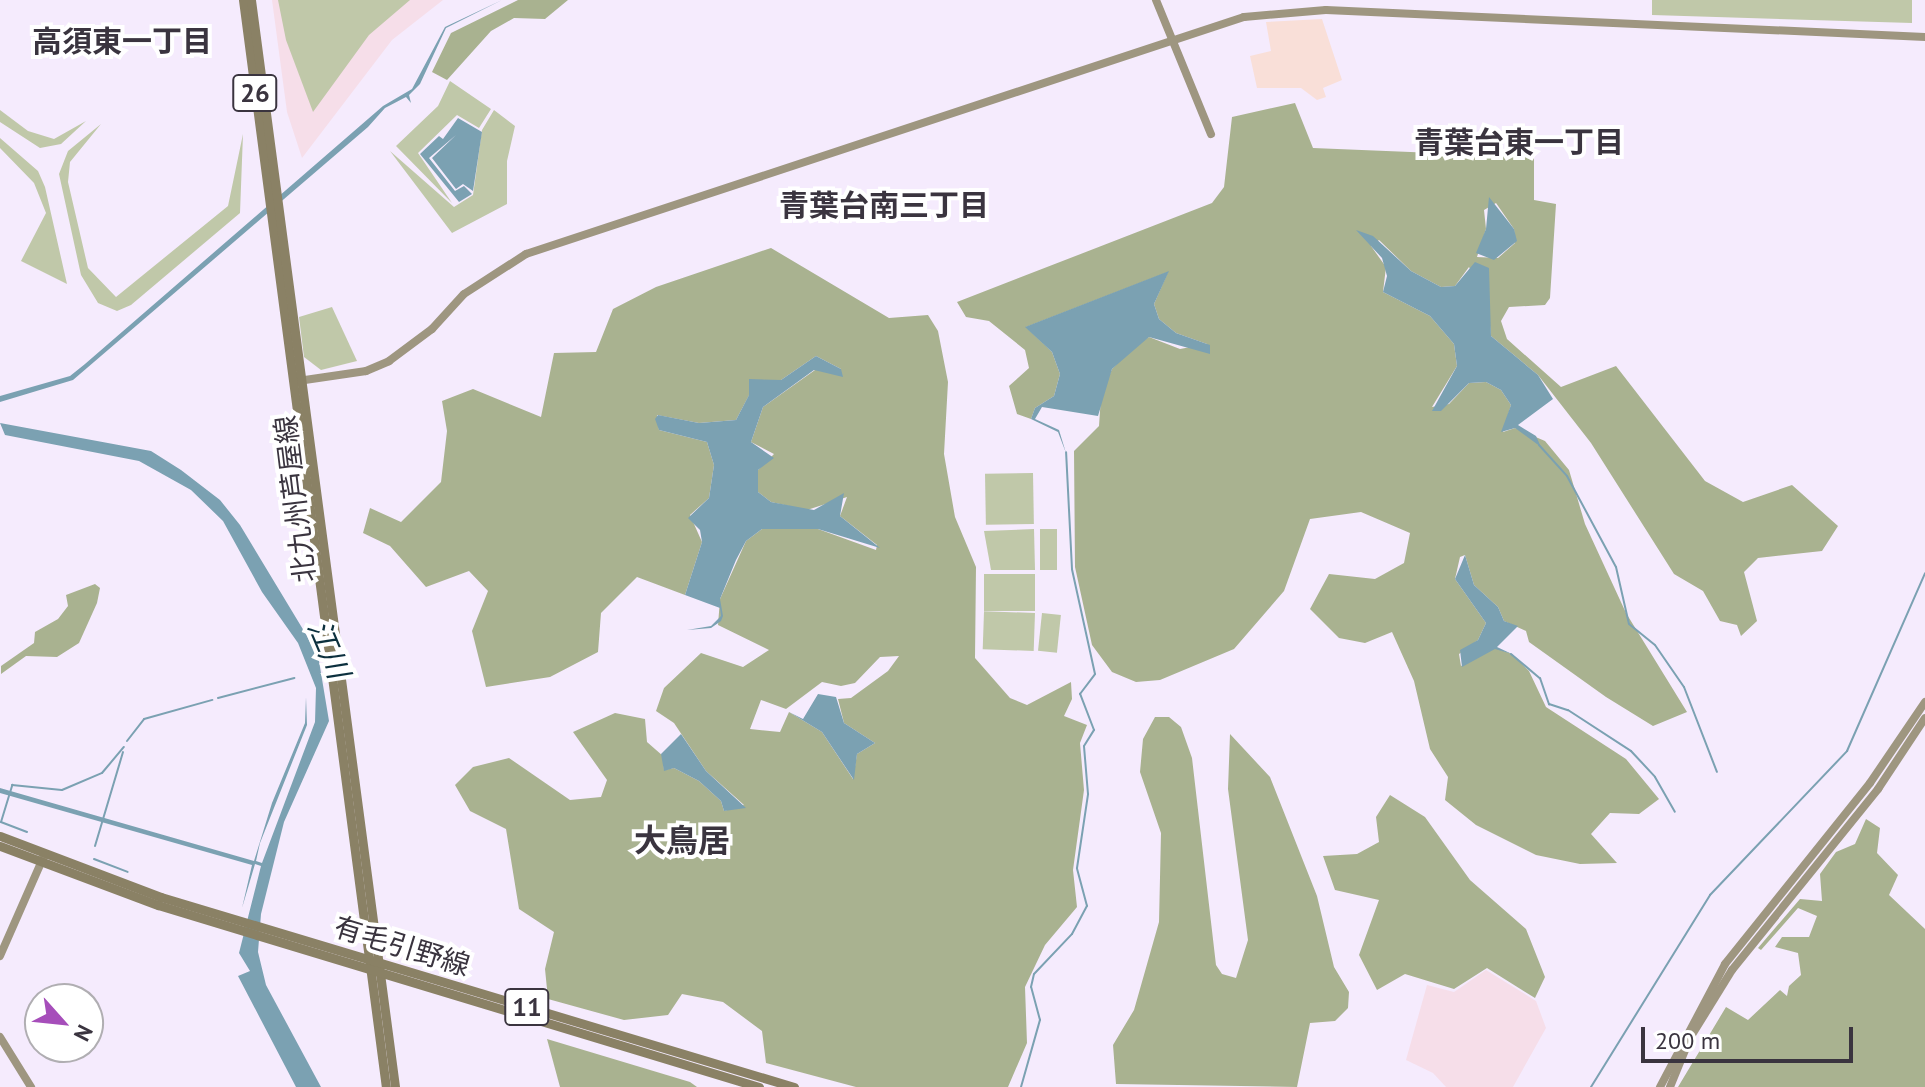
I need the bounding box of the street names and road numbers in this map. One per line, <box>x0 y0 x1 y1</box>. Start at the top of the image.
road number: 26 <box>231 71 279 115</box>
street label: 北九州芦屋線 <box>268 414 322 584</box>
street label: 有毛引野線 <box>330 909 474 983</box>
road number: 11 <box>503 985 551 1029</box>

